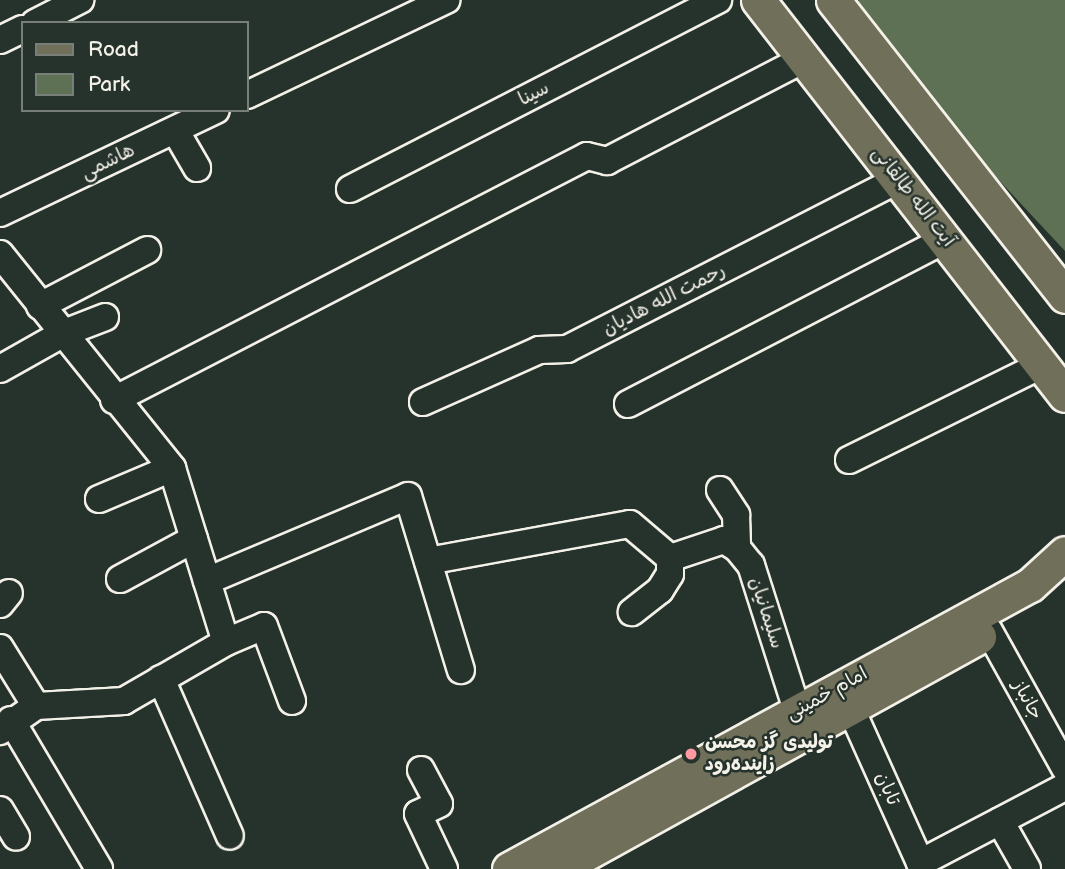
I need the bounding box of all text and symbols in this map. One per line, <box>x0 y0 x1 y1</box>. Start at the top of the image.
legend <box>21 21 248 112</box>
text: Road <box>88 37 139 62</box>
text: Park <box>88 72 130 97</box>
street label: سینا <box>515 77 553 111</box>
street label: هاشمی <box>77 139 139 185</box>
street label: آیت الله طالقانی <box>867 142 959 252</box>
street label: رحمت الله هادیان <box>599 259 729 341</box>
street label: سلیمانیان <box>744 574 788 652</box>
street label: امام خمینی <box>782 662 872 726</box>
street label: جانباز <box>1007 676 1047 724</box>
place label: تولیدی گز محسن زاینده‌رود <box>705 732 833 776</box>
marker: تولیدی گز محسن زاینده‌رود <box>683 746 699 762</box>
street label: تابان <box>870 769 904 809</box>

